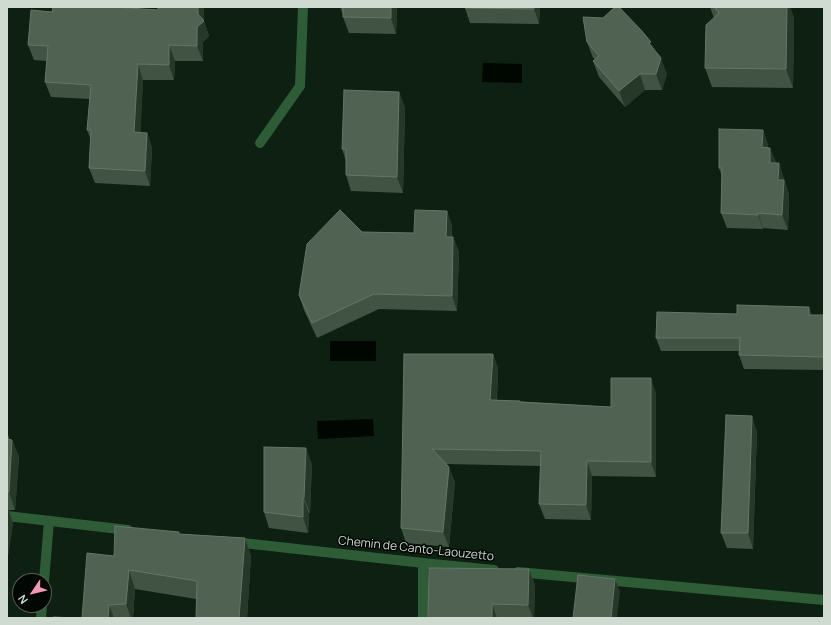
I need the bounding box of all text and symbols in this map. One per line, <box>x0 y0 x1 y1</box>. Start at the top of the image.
street label: Chemin de Canto-Laouzetto <box>337 534 495 564</box>
north arrow <box>12 573 52 613</box>
text: N <box>14 592 31 607</box>

